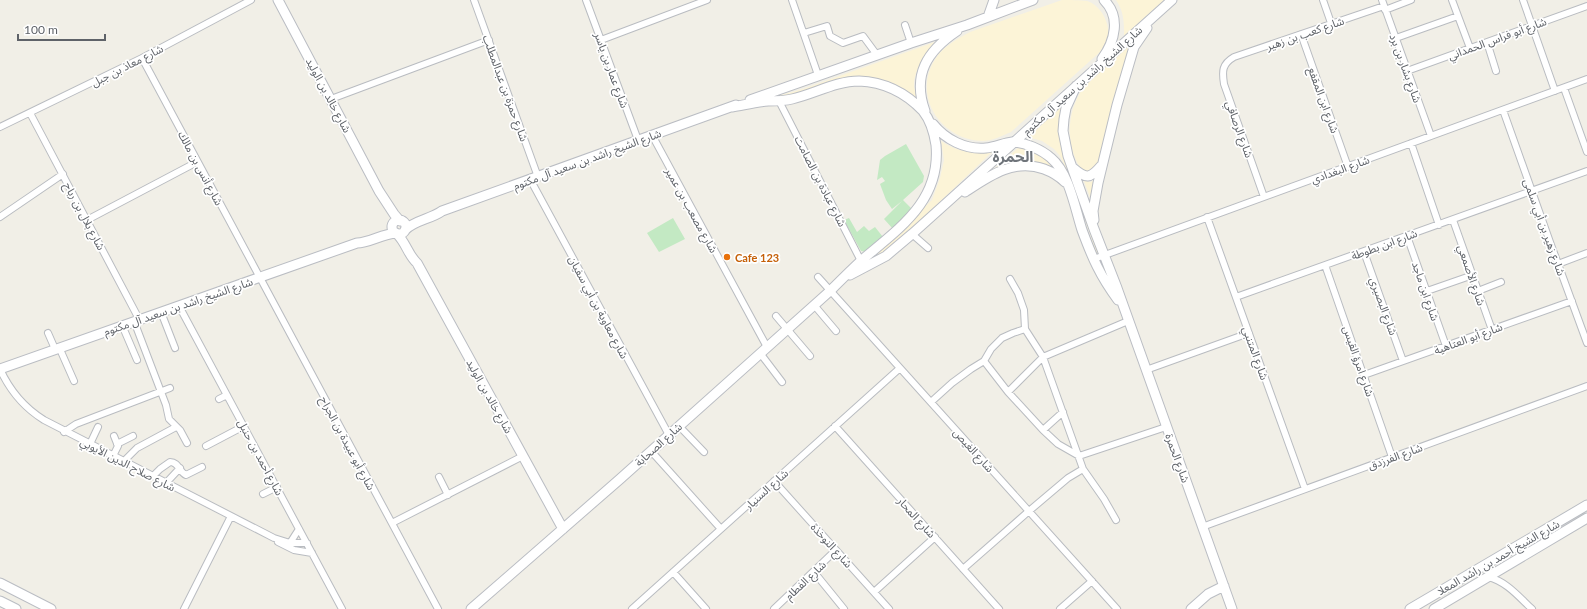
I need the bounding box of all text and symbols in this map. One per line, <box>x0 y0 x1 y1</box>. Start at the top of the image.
street label: شارع كعب بن زهير <box>1263 13 1347 55</box>
street label: شارع أبو فراس الحمداني <box>1446 14 1550 65</box>
scale bar <box>18 16 105 42</box>
text: 100 m <box>24 22 58 37</box>
street label: شارع الشيخ راشد بن سعيد آل مكتوم <box>1019 22 1146 139</box>
street label: شارع عمار بن ياسر <box>590 29 632 111</box>
street label: شارع بشار بن برد <box>1386 32 1425 105</box>
street label: شارع حمزة بن عبدالمطلب <box>479 33 531 144</box>
street label: شارع معاذ بن جبل <box>89 41 166 91</box>
street label: شارع خالد بن الوليد <box>302 55 354 136</box>
street label: شارع ابن المقفع <box>1304 65 1342 136</box>
street label: شارع الرصافي <box>1220 99 1256 161</box>
street label: شارع الشيخ راشد بن سعيد آل مكتوم <box>511 126 664 194</box>
street label: شارع أنس بن مالك <box>174 129 226 209</box>
street label: شارع عبادة بن الصامت <box>791 133 850 230</box>
district label: الحمرة <box>993 147 1033 166</box>
street label: شارع البغدادي <box>1309 152 1373 189</box>
street label: شارع مصعب بن عمير <box>661 164 721 256</box>
street label: شارع زهير بن أبي سلمى <box>1518 177 1569 279</box>
street label: شارع بلال بن رباح <box>60 180 109 253</box>
street label: شارع ابن بطوطة <box>1349 226 1420 264</box>
street label: شارع الأصمعي <box>1452 243 1489 309</box>
place label: Cafe 123 <box>735 251 779 264</box>
marker: Cafe 123 <box>722 252 732 262</box>
street label: شارع معاوية بن أبي سفيان <box>563 253 632 363</box>
street label: شارع ابن ماجد <box>1408 260 1442 323</box>
street label: شارع الشيخ راشد بن سعيد آل مكتوم <box>102 274 255 340</box>
street label: شارع البصيري <box>1364 275 1401 338</box>
street label: شارع أبو العتاهية <box>1432 319 1505 358</box>
street label: شارع امرؤ القيس <box>1339 324 1377 399</box>
street label: شارع المتنبي <box>1237 325 1272 383</box>
street label: شارع خالد بن الوليد <box>463 357 516 437</box>
street label: شارع أبو عبيدة بن الجراح <box>316 394 378 493</box>
street label: شارع أحمد بن حنبل <box>234 417 287 498</box>
street label: شارع الصحابة <box>632 419 686 470</box>
street label: شارع الغيص <box>949 425 997 476</box>
street label: شارع الحمرة <box>1161 432 1193 485</box>
street label: شارع صلاح الدين الأيوبي <box>77 434 178 497</box>
street label: شارع الفرزدق <box>1366 440 1425 474</box>
street label: شارع السنيار <box>741 466 792 514</box>
street label: شارع المحار <box>893 493 939 542</box>
street label: شارع الشيخ أحمد بن راشد المعلا <box>1435 516 1563 599</box>
street label: شارع النوخذة <box>807 520 856 572</box>
street label: شارع الفطام <box>782 557 830 604</box>

